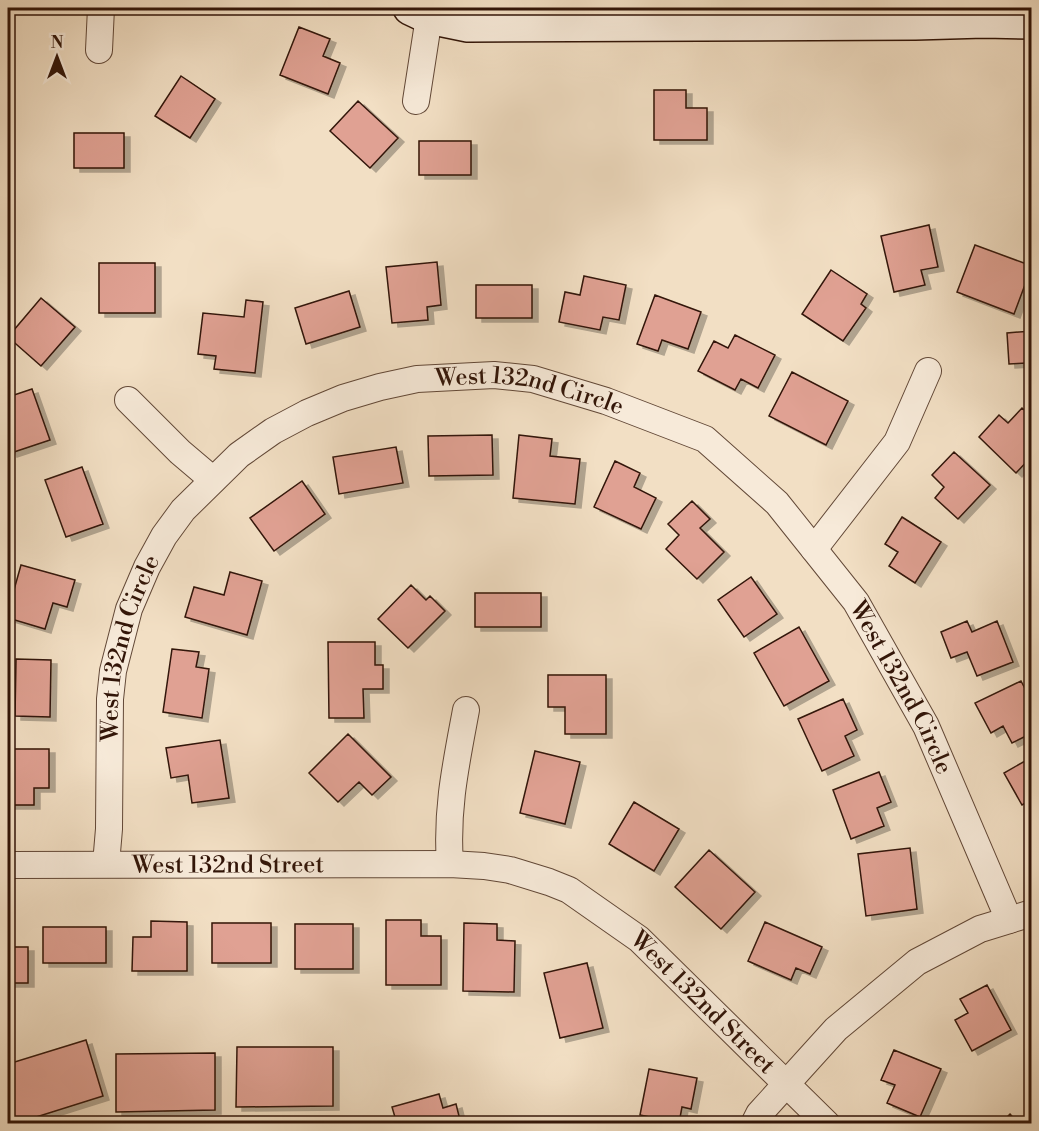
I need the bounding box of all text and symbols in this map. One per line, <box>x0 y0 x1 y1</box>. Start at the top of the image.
north arrow <box>27 27 87 87</box>
text: N <box>51 33 64 53</box>
street label: West 132nd Circle <box>433 361 628 422</box>
street label: West 132nd Circle <box>96 550 167 742</box>
street label: West 132nd Circle <box>842 595 959 779</box>
street label: West 132nd Street <box>131 850 325 881</box>
street label: West 132nd Street <box>623 924 782 1081</box>

